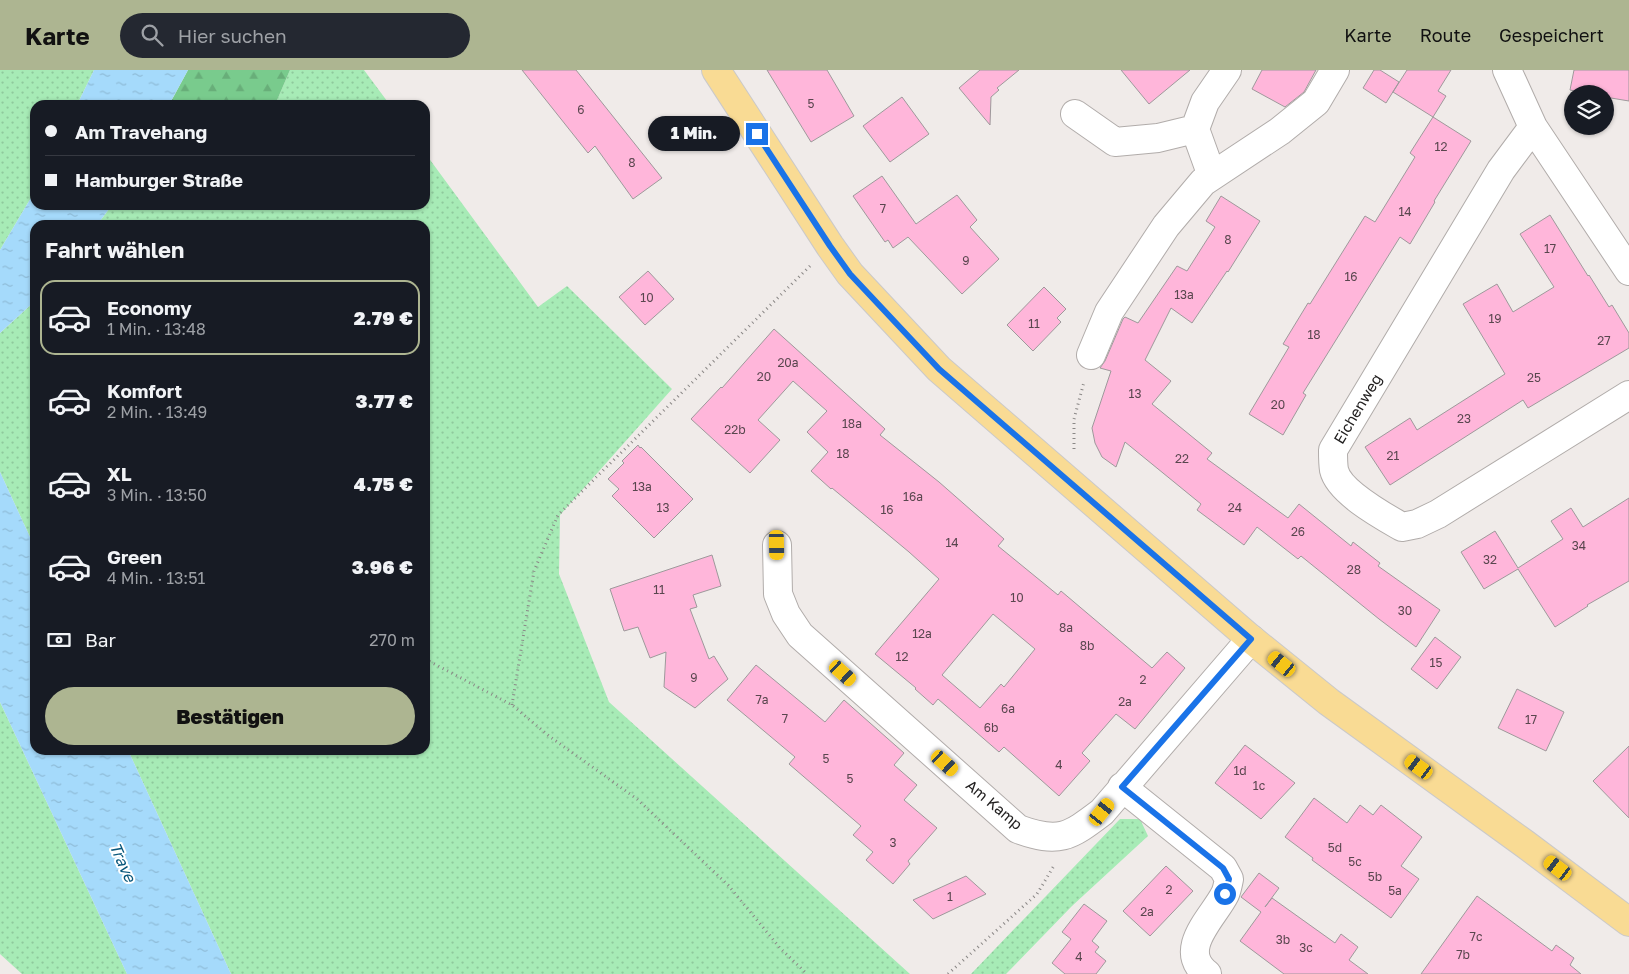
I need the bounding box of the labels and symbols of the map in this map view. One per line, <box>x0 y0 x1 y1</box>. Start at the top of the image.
house number: 5 <box>808 96 815 111</box>
house number: 6 <box>577 102 585 117</box>
callout: 1 Min. <box>647 116 740 152</box>
route end <box>746 123 768 145</box>
house number: 12 <box>1435 139 1447 154</box>
house number: 8 <box>628 155 636 170</box>
house number: 7 <box>880 201 886 216</box>
house number: 14 <box>1398 204 1412 219</box>
house number: 8 <box>1224 232 1232 247</box>
house number: 17 <box>1544 241 1556 256</box>
house number: 9 <box>962 253 970 268</box>
house number: 16 <box>1344 269 1358 284</box>
house number: 13a <box>1174 287 1194 302</box>
house number: 10 <box>640 290 654 305</box>
house number: 19 <box>1488 311 1502 326</box>
house number: 11 <box>1028 316 1040 331</box>
house number: 18 <box>1307 327 1321 342</box>
house number: 27 <box>1597 333 1611 348</box>
house number: 20a <box>777 355 799 370</box>
house number: 20 <box>757 369 771 384</box>
street label: Eichenweg <box>1329 370 1385 447</box>
house number: 25 <box>1527 370 1541 385</box>
house number: 13 <box>1129 386 1141 401</box>
house number: 20 <box>1271 397 1285 412</box>
house number: 23 <box>1457 411 1471 426</box>
house number: 18a <box>842 416 862 431</box>
house number: 22b <box>724 422 746 437</box>
house number: 18 <box>836 446 850 461</box>
house number: 21 <box>1387 448 1400 463</box>
house number: 22 <box>1175 451 1189 466</box>
house number: 13a <box>632 479 652 494</box>
house number: 16a <box>903 489 923 504</box>
house number: 13 <box>657 500 669 515</box>
house number: 24 <box>1228 500 1242 515</box>
house number: 16 <box>880 502 894 517</box>
house number: 26 <box>1291 524 1305 539</box>
car <box>769 530 784 560</box>
house number: 14 <box>945 535 959 550</box>
house number: 34 <box>1572 538 1586 553</box>
house number: 32 <box>1483 552 1497 567</box>
house number: 28 <box>1347 562 1361 577</box>
house number: 11 <box>653 582 665 597</box>
house number: 10 <box>1010 590 1024 605</box>
house number: 30 <box>1398 603 1412 618</box>
house number: 8a <box>1059 620 1073 635</box>
house number: 12a <box>912 626 932 641</box>
house number: 8b <box>1080 638 1094 653</box>
house number: 12 <box>896 649 908 664</box>
car <box>1265 649 1298 679</box>
house number: 15 <box>1430 655 1442 670</box>
car <box>826 657 859 689</box>
house number: 9 <box>690 670 698 685</box>
house number: 2 <box>1140 672 1147 687</box>
house number: 7a <box>755 692 769 707</box>
house number: 2a <box>1118 694 1132 709</box>
house number: 6a <box>1001 701 1015 716</box>
house number: 7 <box>782 711 788 726</box>
house number: 17 <box>1525 712 1537 727</box>
house number: 6b <box>984 720 998 735</box>
car <box>928 747 961 779</box>
house number: 5 <box>823 751 830 766</box>
car <box>1402 752 1435 782</box>
house number: 4 <box>1055 757 1063 772</box>
house number: 1d <box>1233 763 1247 778</box>
house number: 5 <box>847 771 854 786</box>
street label: Am Kamp <box>963 775 1027 833</box>
house number: 1c <box>1253 778 1266 793</box>
car <box>1086 796 1117 828</box>
house number: 3 <box>889 835 897 850</box>
water label: Trave <box>105 839 141 886</box>
house number: 5d <box>1328 840 1342 855</box>
car <box>1541 853 1574 883</box>
house number: 5c <box>1348 854 1362 869</box>
house number: 5b <box>1368 869 1382 884</box>
house number: 2 <box>1166 882 1173 897</box>
route start <box>1214 883 1236 905</box>
house number: 5a <box>1388 883 1402 898</box>
house number: 1 <box>947 889 953 904</box>
house number: 2a <box>1140 904 1154 919</box>
house number: 7c <box>1470 929 1483 944</box>
house number: 3b <box>1276 932 1290 947</box>
house number: 3c <box>1299 940 1313 955</box>
house number: 7b <box>1456 947 1470 962</box>
house number: 4 <box>1075 949 1083 964</box>

